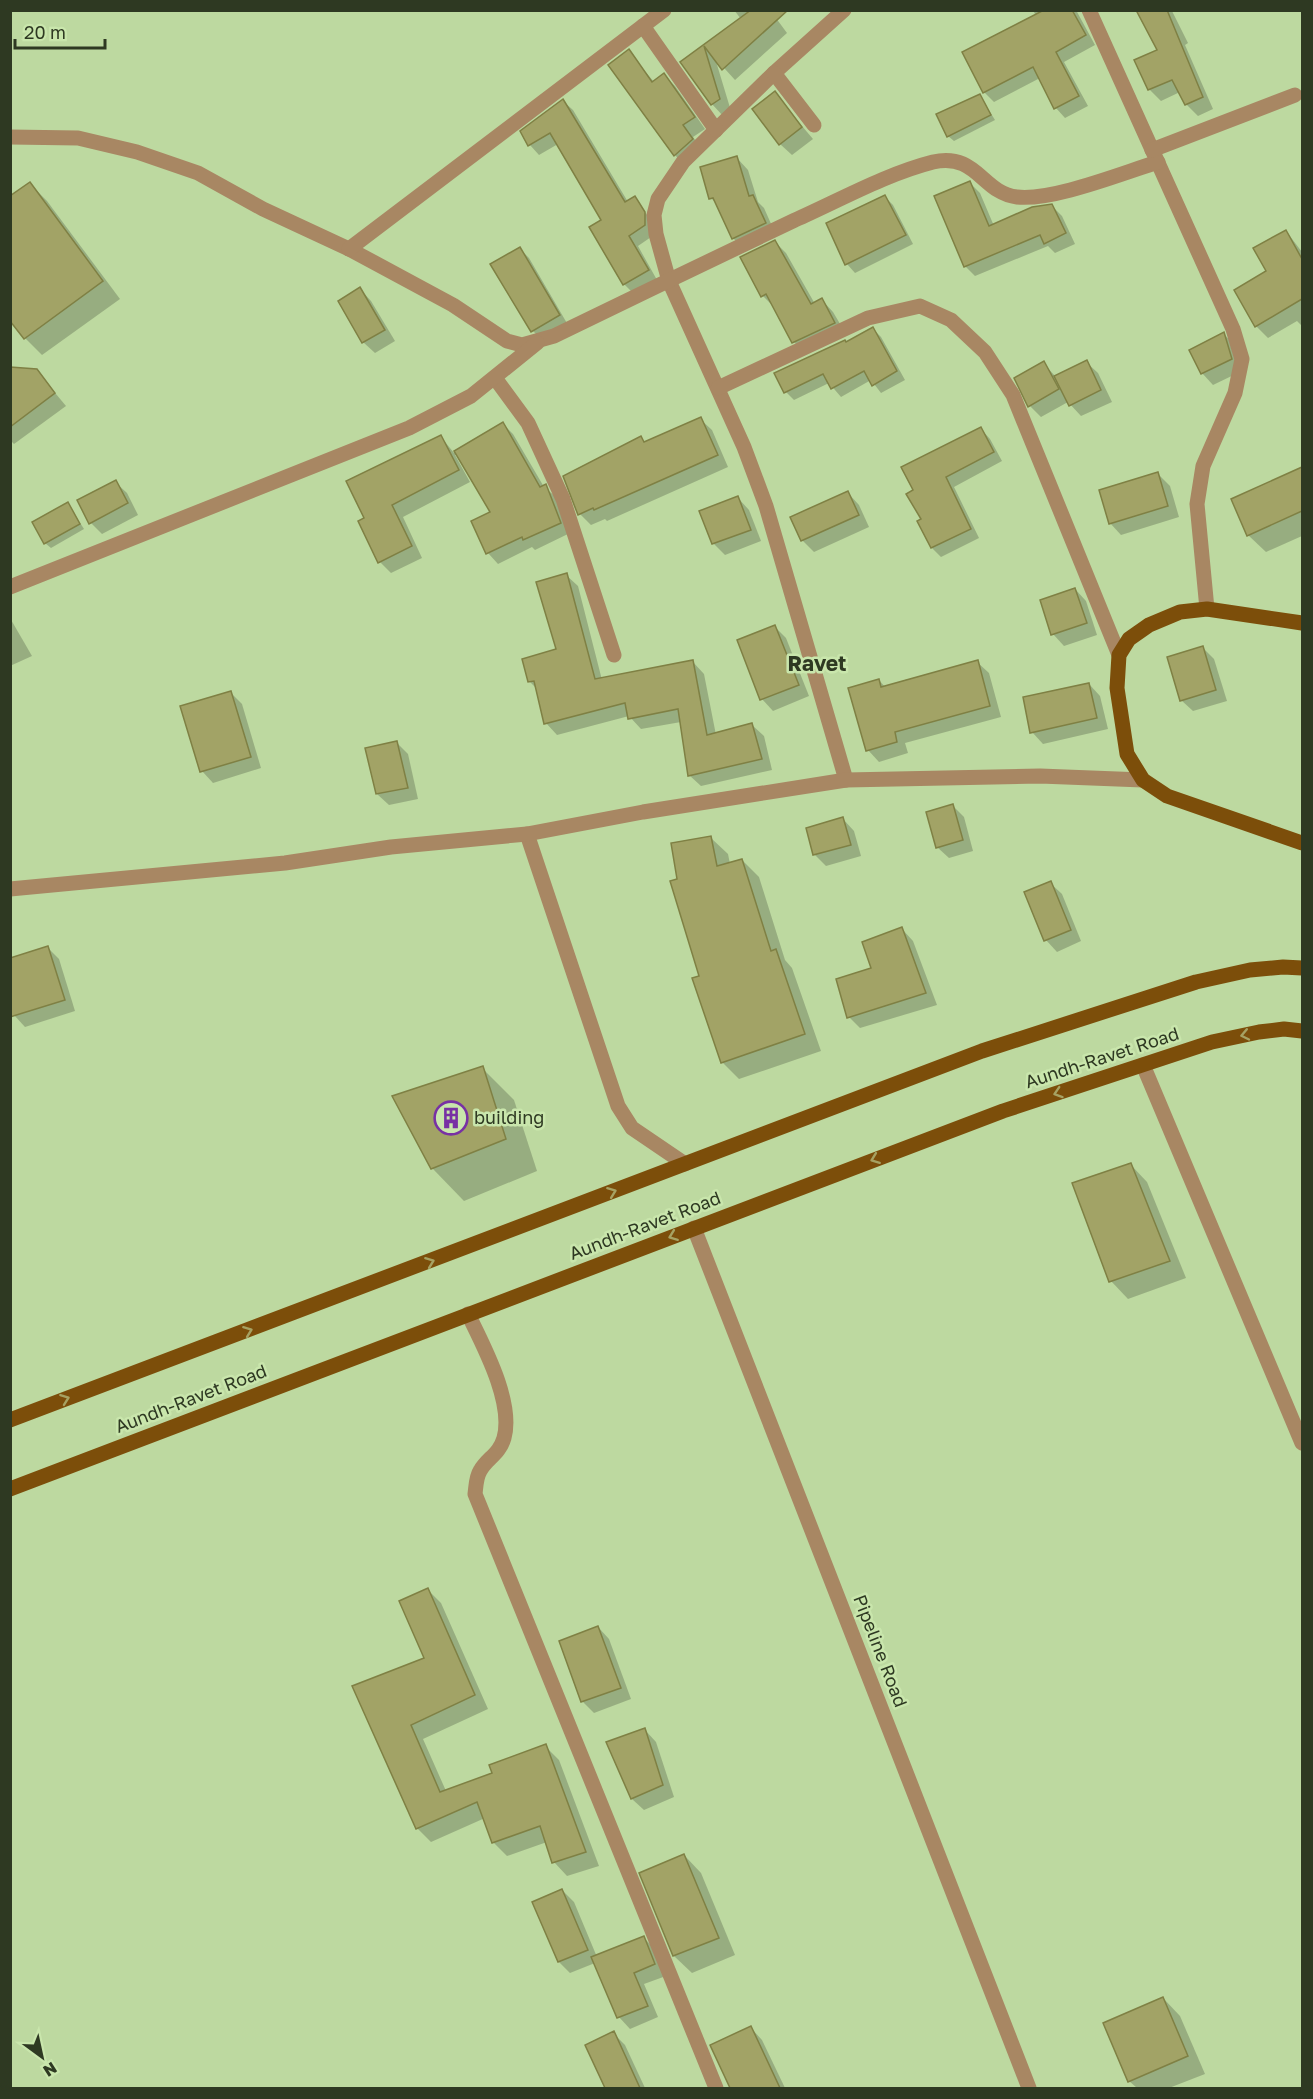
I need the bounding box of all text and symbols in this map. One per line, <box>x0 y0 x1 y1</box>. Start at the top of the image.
scale bar <box>15 12 105 50</box>
text: 20 m <box>24 21 66 43</box>
district label: Ravet <box>787 650 847 676</box>
street label: Aundh-Ravet Road <box>1022 1022 1181 1092</box>
one-way arrow <box>1240 1028 1250 1041</box>
one-way arrow <box>1053 1085 1064 1098</box>
building icon: building <box>433 1100 469 1136</box>
place label: building <box>474 1106 544 1128</box>
one-way arrow <box>870 1152 881 1164</box>
street label: Aundh-Ravet Road <box>566 1186 723 1264</box>
one-way arrow <box>606 1187 617 1199</box>
one-way arrow <box>668 1229 679 1241</box>
one-way arrow <box>424 1257 435 1269</box>
one-way arrow <box>242 1325 253 1338</box>
street label: Aundh-Ravet Road <box>112 1359 269 1437</box>
one-way arrow <box>59 1394 70 1406</box>
street label: Pipeline Road <box>849 1591 912 1710</box>
north arrow <box>12 2027 72 2087</box>
text: N <box>40 2058 61 2081</box>

